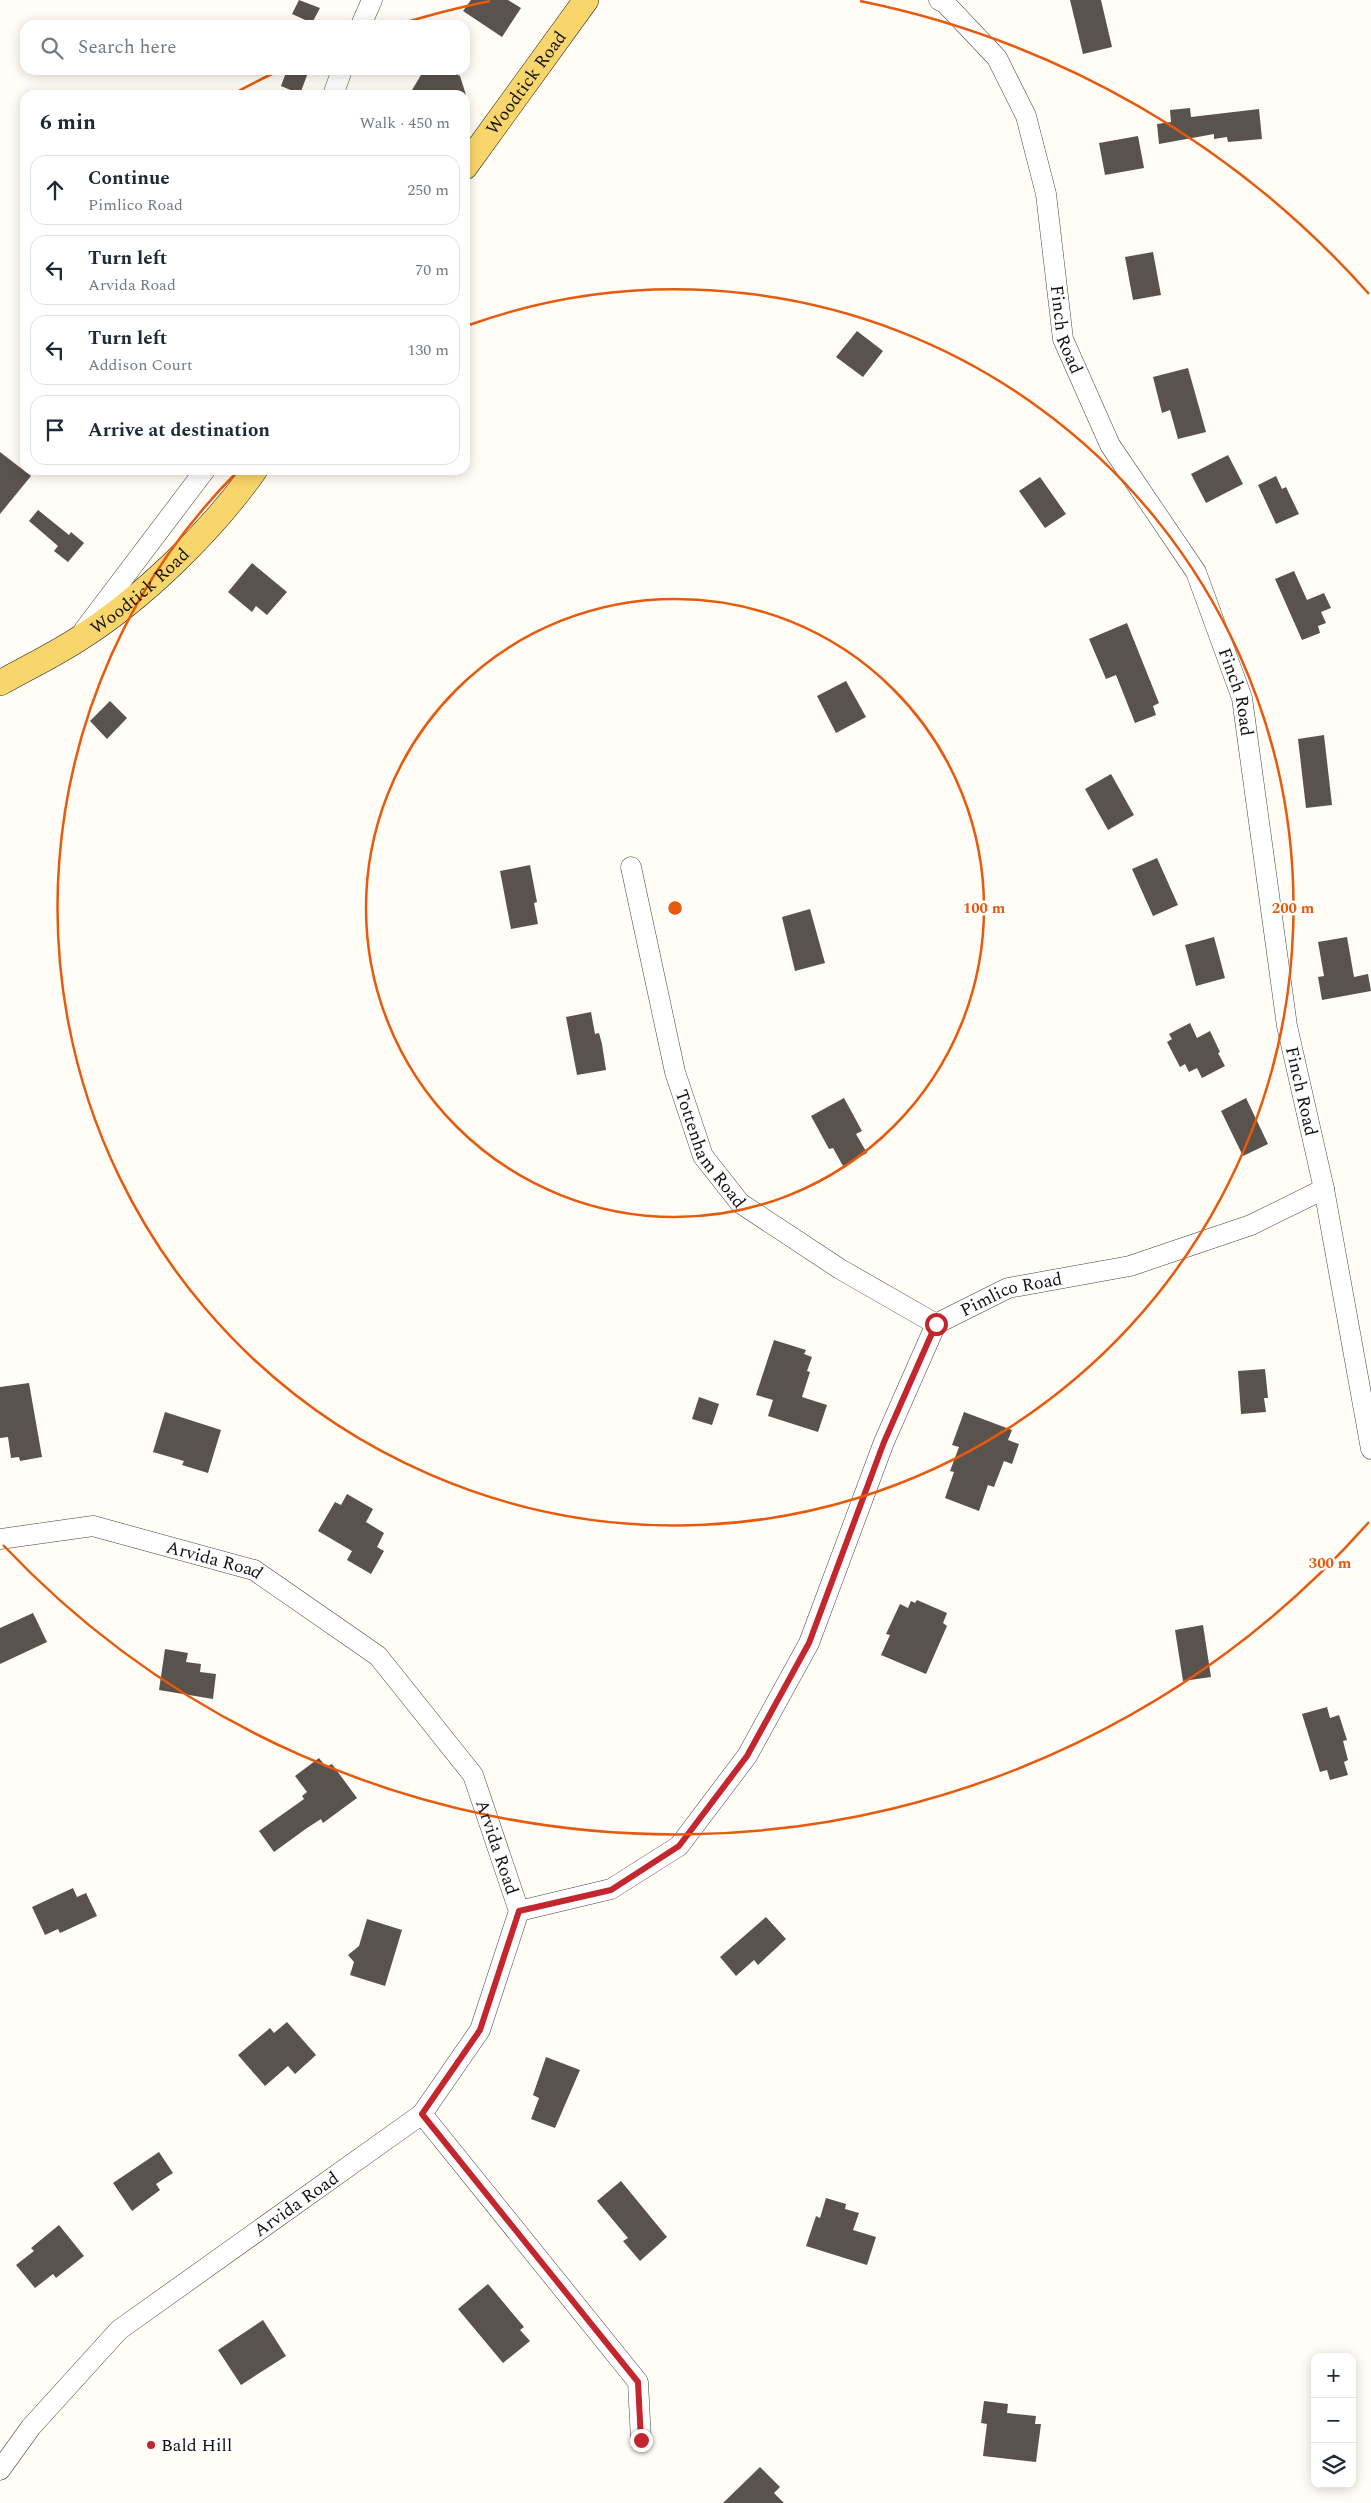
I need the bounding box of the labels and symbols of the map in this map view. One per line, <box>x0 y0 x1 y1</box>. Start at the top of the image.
street label: Woodtick Road <box>479 25 573 141</box>
street label: Finch Road <box>1043 283 1090 378</box>
street label: Woodtick Road <box>85 542 196 641</box>
street label: Finch Road <box>1211 644 1260 738</box>
text: 100 m <box>963 897 1006 920</box>
text: 200 m <box>1272 897 1315 920</box>
centre of rings <box>666 899 684 917</box>
street label: Finch Road <box>1278 1044 1325 1139</box>
street label: Tottenham Road <box>668 1086 752 1214</box>
street label: Pimlico Road <box>955 1265 1064 1324</box>
route start <box>925 1313 948 1336</box>
street label: Arvida Road <box>163 1534 269 1586</box>
text: 300 m <box>1309 1552 1352 1575</box>
street label: Arvida Road <box>468 1796 526 1898</box>
street label: Arvida Road <box>248 2165 345 2244</box>
route end <box>630 2429 653 2452</box>
place label: Bald Hill <box>161 2432 232 2459</box>
marker: Bald Hill <box>145 2439 157 2451</box>

